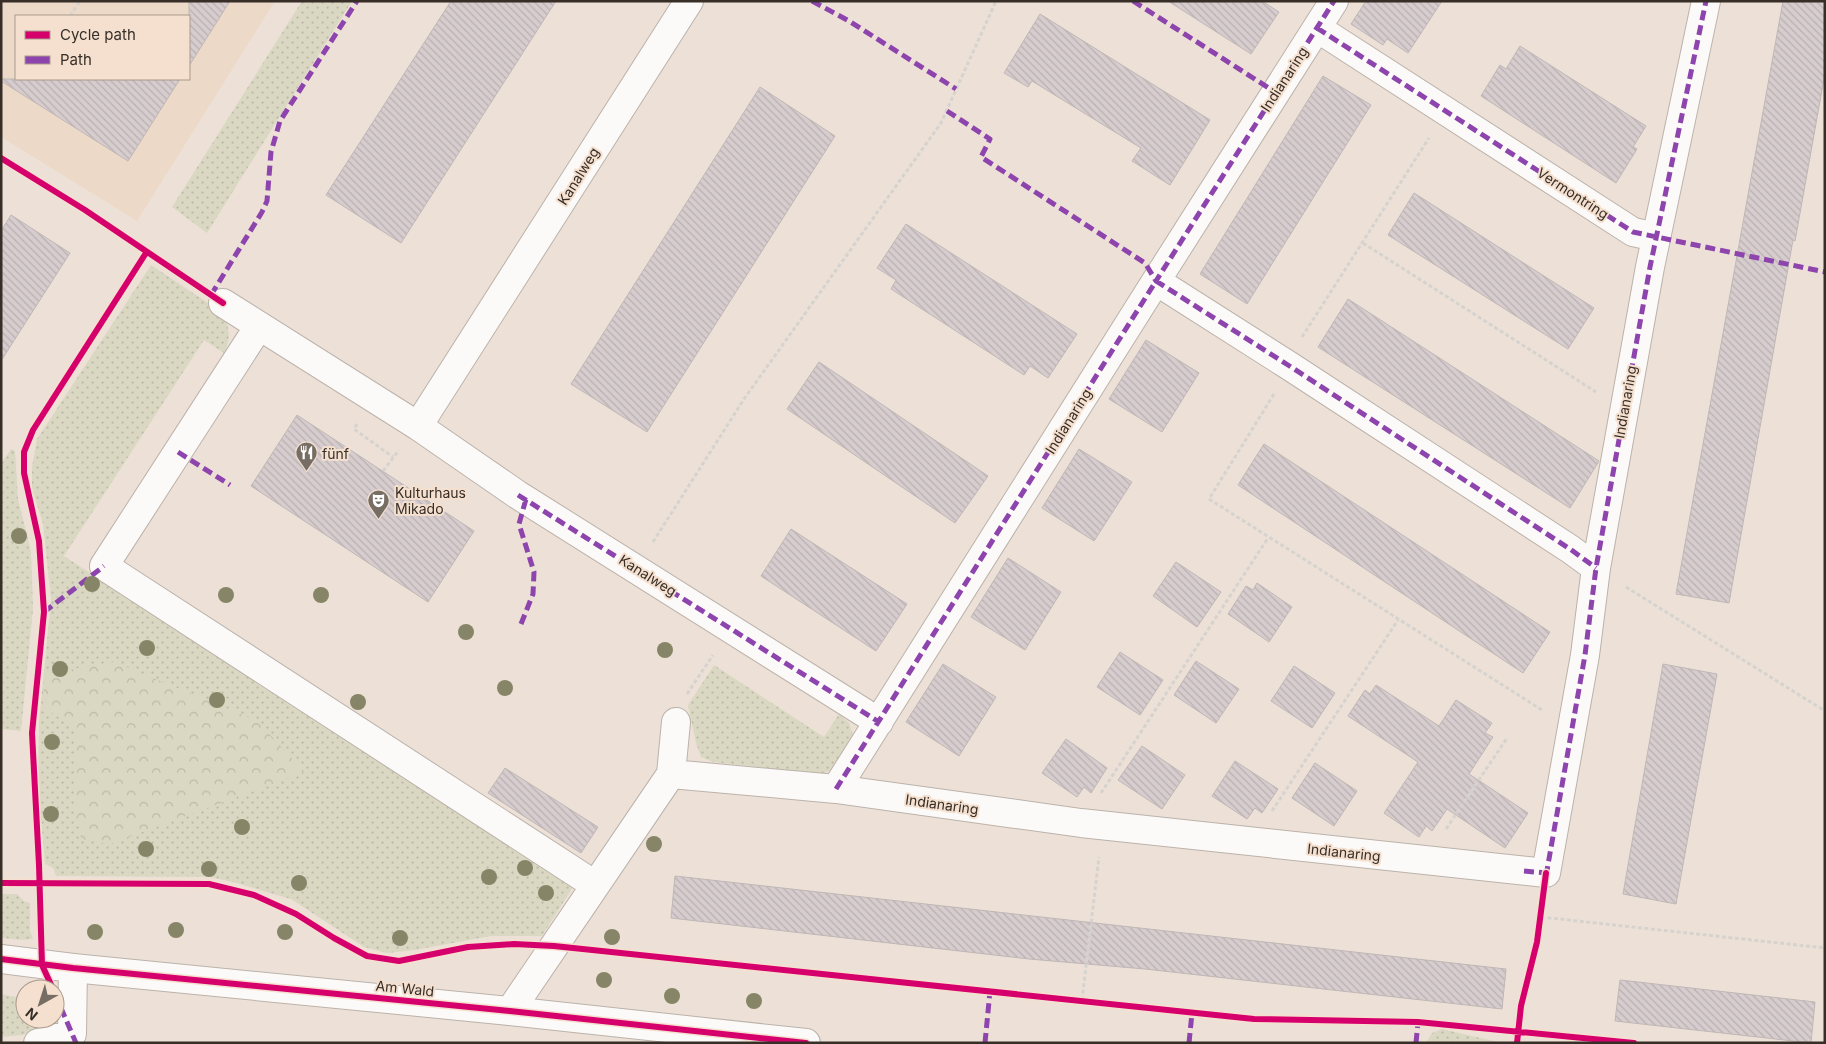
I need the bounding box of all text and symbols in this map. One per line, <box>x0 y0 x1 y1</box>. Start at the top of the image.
legend <box>15 15 190 80</box>
text: Cycle path <box>60 25 136 44</box>
street label: Indianaring <box>1257 43 1311 115</box>
text: Path <box>60 50 92 69</box>
street label: Kanalweg <box>554 144 602 208</box>
street label: Vermontring <box>1534 164 1612 222</box>
street label: Indianaring <box>1610 364 1640 440</box>
street label: Indianaring <box>1041 385 1095 457</box>
restaurant icon: fünf <box>294 441 318 472</box>
place label: fünf <box>322 445 349 462</box>
place label: Kulturhaus Mikado <box>395 484 466 517</box>
theatre icon: Kulturhaus Mikado <box>367 488 391 519</box>
street label: Kanalweg <box>616 551 680 599</box>
street label: Indianaring <box>904 790 980 818</box>
street label: Indianaring <box>1306 840 1382 864</box>
street label: Am Wald <box>375 976 435 1000</box>
north arrow <box>15 979 65 1029</box>
text: N <box>22 1005 41 1024</box>

